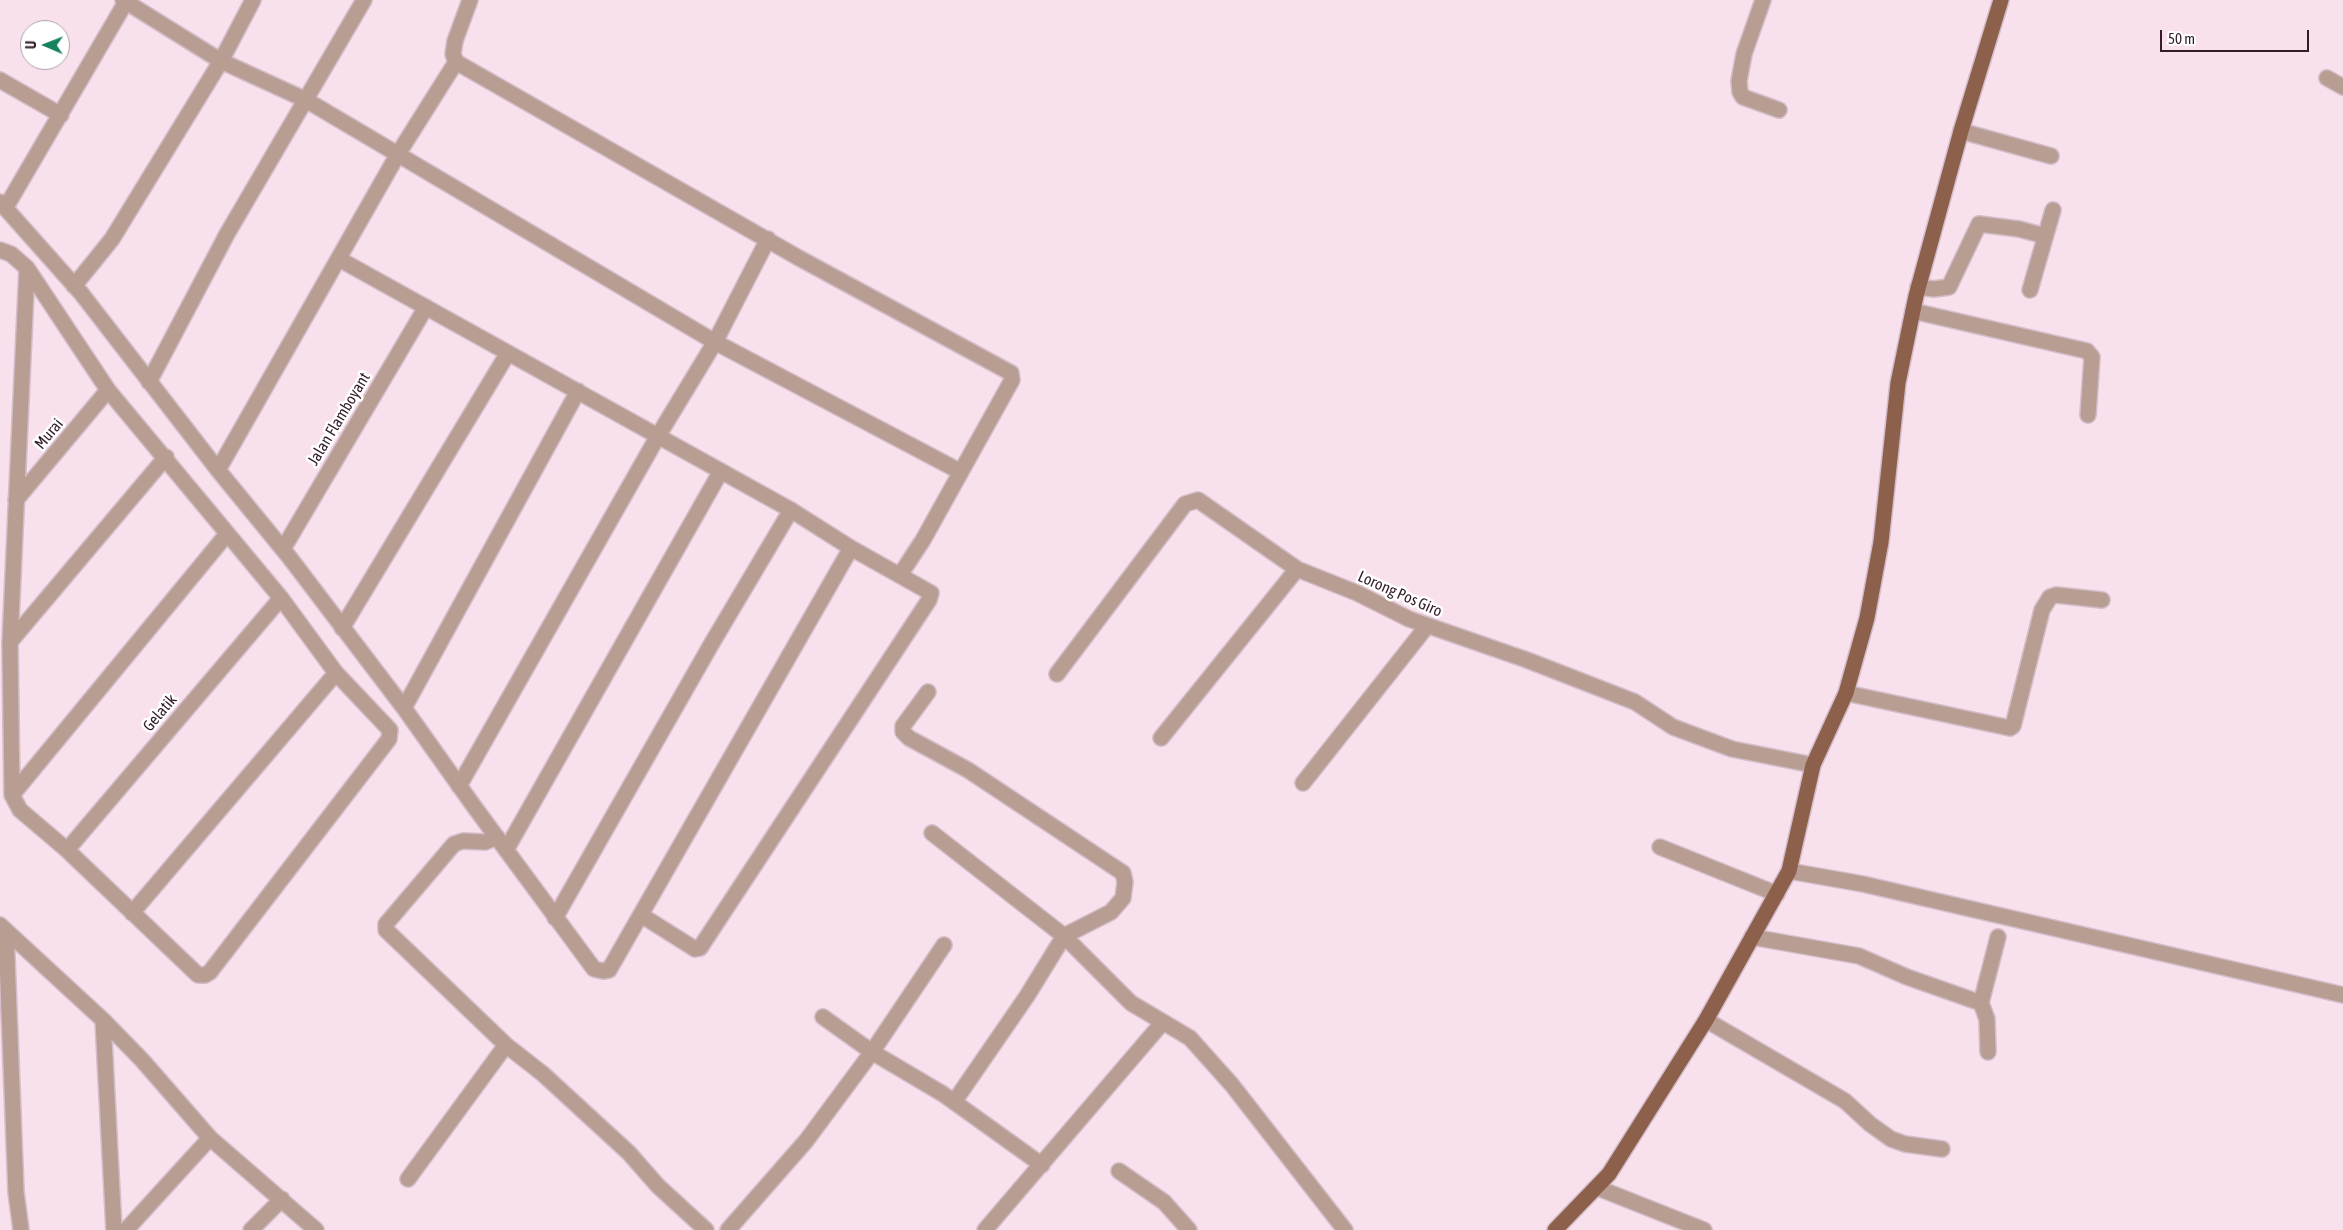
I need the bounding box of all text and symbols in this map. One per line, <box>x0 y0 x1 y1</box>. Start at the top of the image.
north arrow <box>20 20 70 70</box>
scale bar <box>2163 20 2312 52</box>
text: 50 m <box>2168 30 2195 47</box>
text: U <box>23 40 39 49</box>
street label: Jalan Flamboyant <box>304 369 374 469</box>
street label: Murai <box>31 415 67 453</box>
street label: Lorong Pos Giro <box>1355 567 1445 621</box>
street label: Gelatik <box>139 690 181 736</box>

